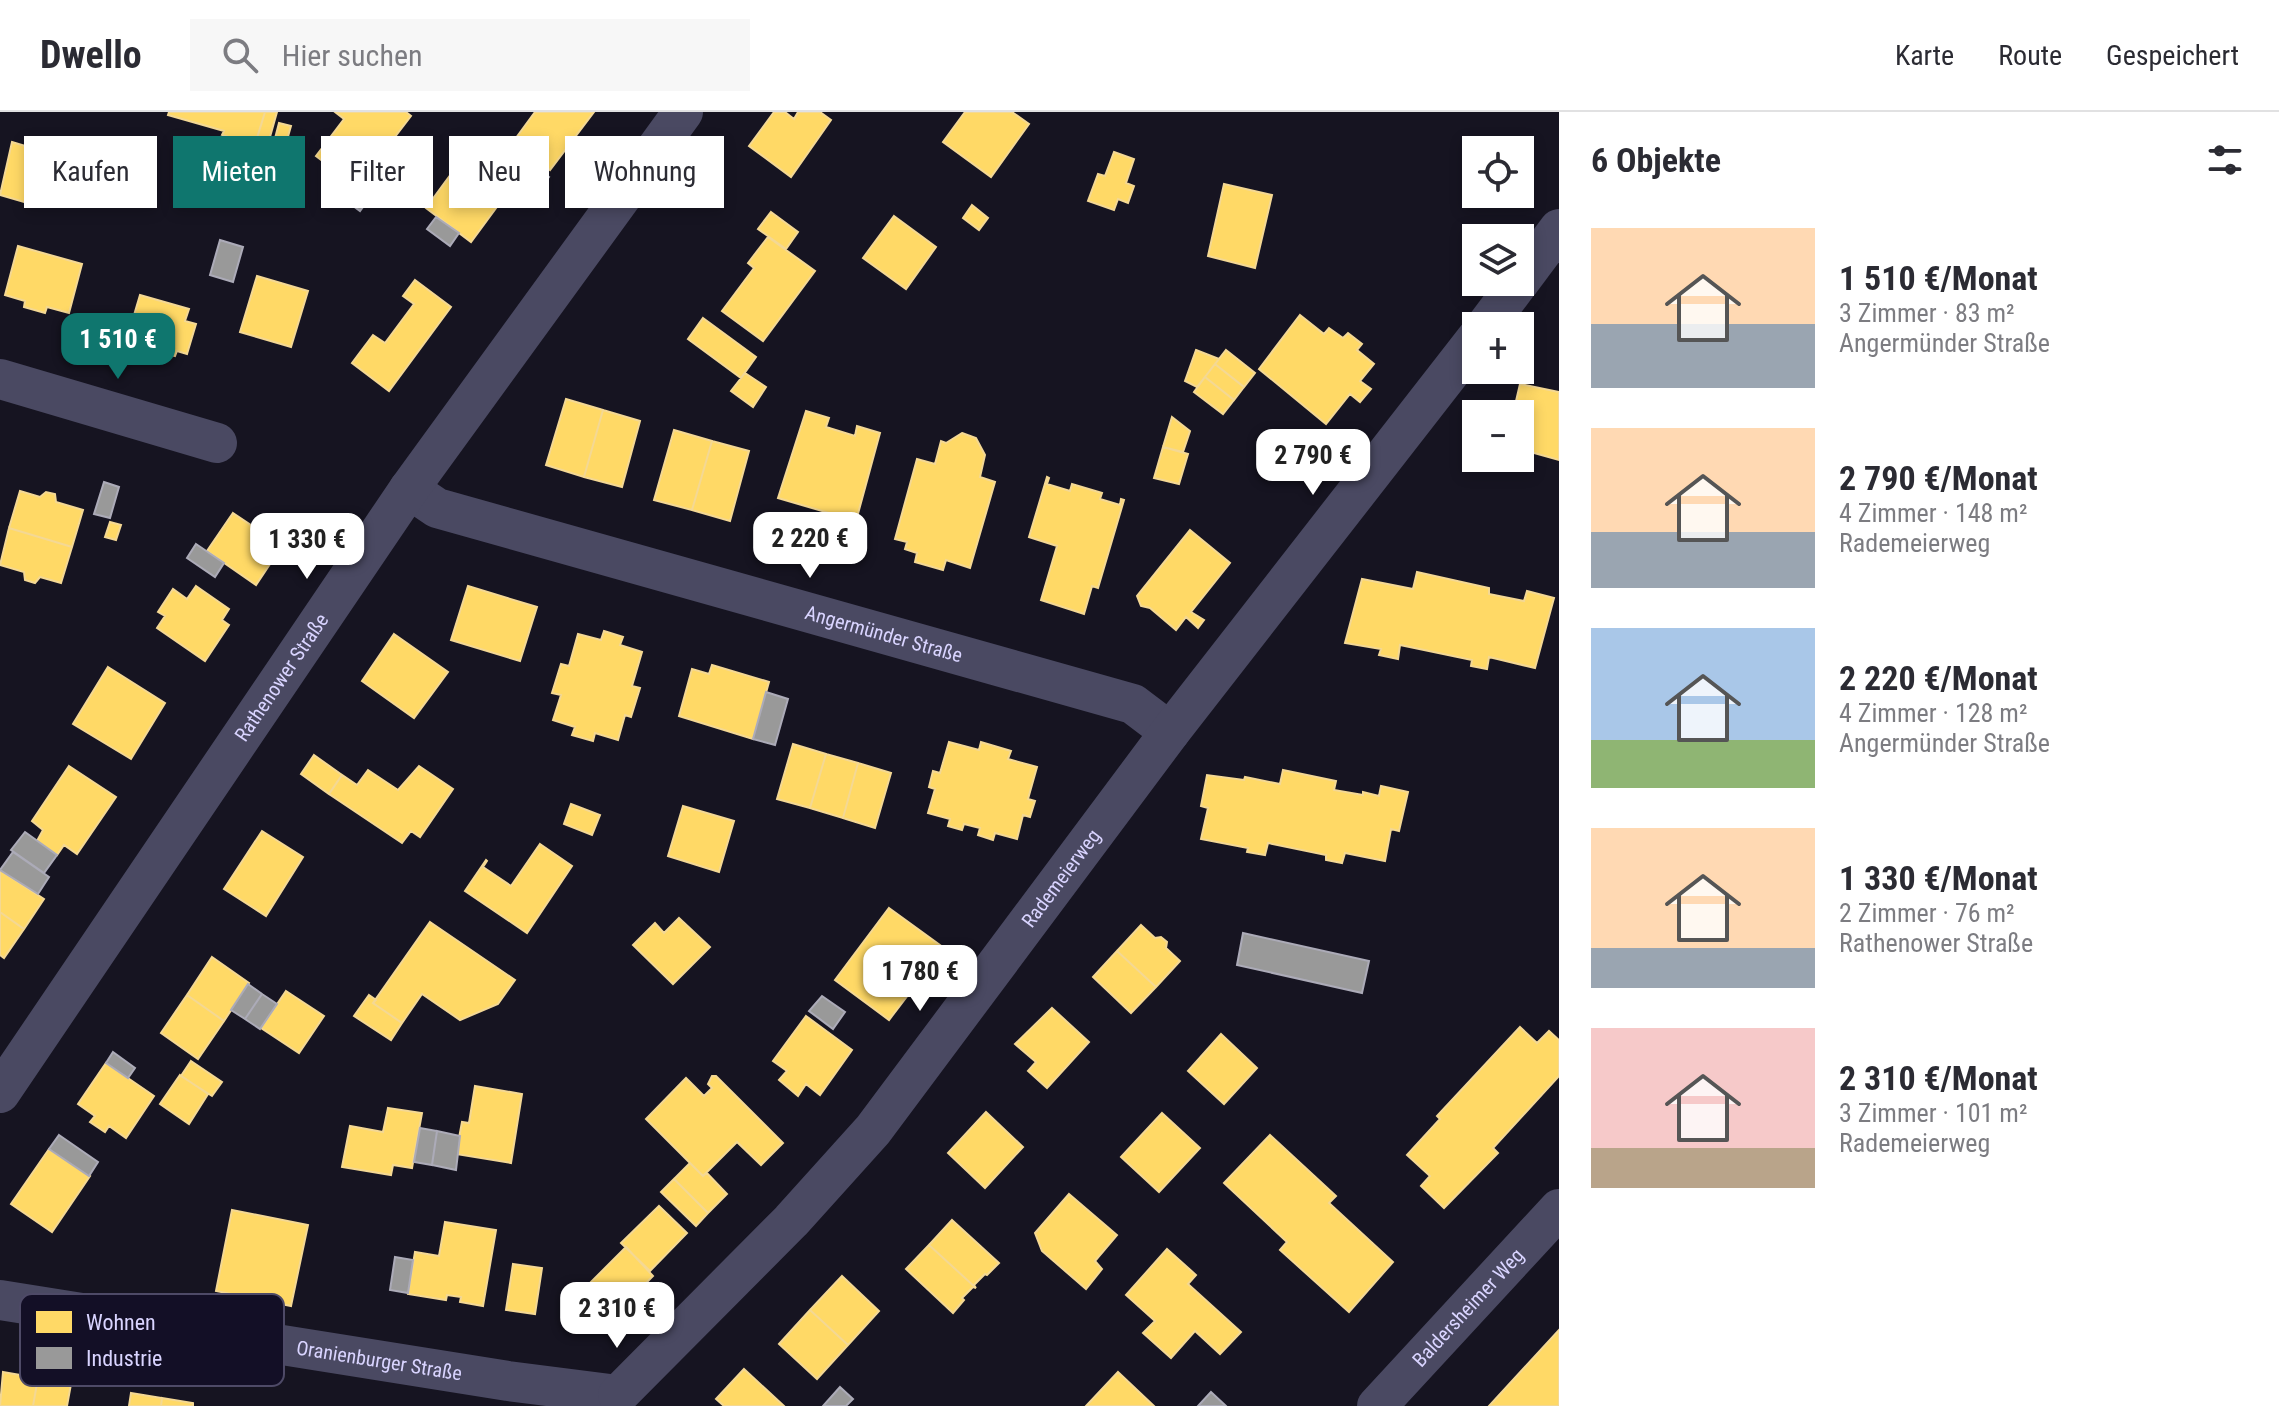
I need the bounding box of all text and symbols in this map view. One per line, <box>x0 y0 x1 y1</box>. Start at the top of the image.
search box <box>190 19 750 91</box>
text: Dwello <box>40 33 142 77</box>
icon: search <box>218 33 262 77</box>
text: Hier suchen <box>282 38 422 73</box>
text: Karte <box>1895 39 1954 72</box>
text: Route <box>1998 39 2062 72</box>
text: Gespeichert <box>2106 39 2239 72</box>
chip: Kaufen <box>24 136 157 208</box>
chip: Mieten <box>173 136 305 208</box>
chip: Filter <box>321 136 433 208</box>
chip: Neu <box>449 136 549 208</box>
chip: Wohnung <box>565 136 724 208</box>
map controls <box>1462 136 1534 472</box>
button: locate <box>1462 136 1534 208</box>
icon: filters <box>2203 138 2247 182</box>
text: 6 Objekte <box>1591 140 1721 180</box>
button: layers <box>1462 224 1534 296</box>
text: 1 510 €/Monat <box>1839 258 2038 298</box>
icon: home <box>1655 260 1751 356</box>
text: 3 Zimmer · 83 m² <box>1839 298 2015 328</box>
button: + <box>1462 312 1534 384</box>
pin: 1 510 € <box>44 313 192 381</box>
text: 1 510 € <box>79 324 157 354</box>
text: Angermünder Straße <box>1839 328 2050 358</box>
button: − <box>1462 400 1534 472</box>
pin: 2 790 € <box>1239 429 1387 497</box>
text: 2 790 € <box>1274 440 1352 470</box>
text: 2 790 €/Monat <box>1839 458 2038 498</box>
icon: home <box>1655 460 1751 556</box>
text: 4 Zimmer · 148 m² <box>1839 498 2028 528</box>
pin: 2 220 € <box>736 512 884 580</box>
pin: 1 330 € <box>233 513 381 581</box>
text: 2 220 € <box>771 523 849 553</box>
text: 1 330 € <box>268 524 346 554</box>
text: Rademeierweg <box>1839 528 1990 558</box>
street label: Angermünder Straße <box>802 600 965 667</box>
street label: Rathenower Straße <box>230 609 333 746</box>
text: 2 220 €/Monat <box>1839 658 2038 698</box>
icon: home <box>1655 660 1751 756</box>
text: 4 Zimmer · 128 m² <box>1839 698 2028 728</box>
text: Angermünder Straße <box>1839 728 2050 758</box>
street label: Rademeierweg <box>1016 824 1105 932</box>
text: 1 330 €/Monat <box>1839 858 2038 898</box>
icon: home <box>1655 860 1751 956</box>
text: 2 Zimmer · 76 m² <box>1839 898 2015 928</box>
text: Rathenower Straße <box>1839 928 2033 958</box>
pin: 1 780 € <box>846 945 994 1013</box>
text: 1 780 € <box>881 956 959 986</box>
text: 2 310 €/Monat <box>1839 1058 2038 1098</box>
icon: home <box>1655 1060 1751 1156</box>
text: 3 Zimmer · 101 m² <box>1839 1098 2028 1128</box>
text: Rademeierweg <box>1839 1128 1990 1158</box>
street label: Baldersheimer Weg <box>1407 1243 1529 1372</box>
pin: 2 310 € <box>543 1282 691 1350</box>
text: 2 310 € <box>578 1293 656 1323</box>
legend <box>20 1294 284 1386</box>
text: Wohnen <box>86 1310 156 1335</box>
street label: Oranienburger Straße <box>295 1335 464 1386</box>
text: Industrie <box>86 1346 162 1371</box>

